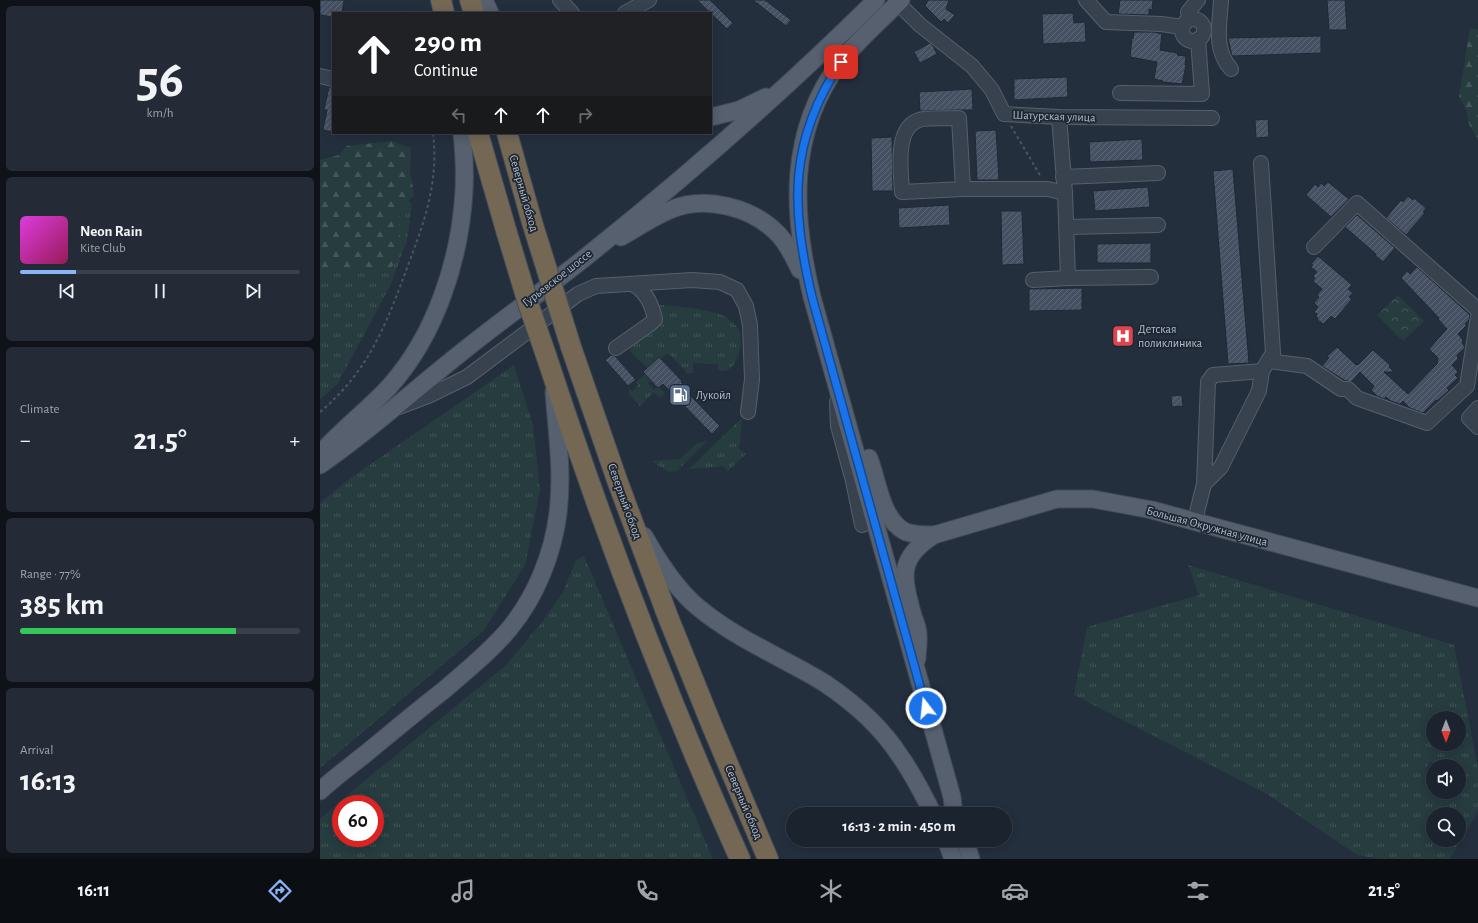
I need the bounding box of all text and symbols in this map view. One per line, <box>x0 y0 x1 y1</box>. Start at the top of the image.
icon: ahead <box>348 28 400 80</box>
text: 290 m <box>414 29 482 57</box>
pin <box>824 45 858 79</box>
icon: arrive <box>830 51 852 73</box>
text: 56 <box>136 54 184 106</box>
text: Continue <box>414 62 478 80</box>
icon: left <box>448 104 470 126</box>
icon: ahead <box>490 104 512 126</box>
icon: ahead <box>532 104 554 126</box>
icon: right <box>574 104 596 126</box>
text: km/h <box>147 107 173 120</box>
street label: Шатурская улица <box>1012 109 1096 124</box>
street label: Северный обход <box>507 153 541 233</box>
text: Neon Rain <box>80 224 142 239</box>
text: Kite Club <box>80 242 126 255</box>
street label: Гурьевское шоссе <box>520 247 595 309</box>
icon: previous <box>56 280 78 302</box>
icon: pause <box>149 280 171 302</box>
icon: next <box>242 280 264 302</box>
hospital icon: Детская поликлиника <box>1110 323 1136 349</box>
place label: Детская поликлиника <box>1138 323 1203 349</box>
fuel station icon: Лукойл <box>667 382 693 408</box>
place label: Лукойл <box>696 389 731 402</box>
text: Climate <box>20 403 59 416</box>
text: 21.5° <box>133 425 187 455</box>
text: − <box>20 429 31 451</box>
text: + <box>289 429 300 451</box>
street label: Северный обход <box>606 462 644 540</box>
street label: Большая Окружная улица <box>1145 504 1269 549</box>
text: Range · 77% <box>20 568 81 581</box>
text: 385 km <box>20 590 104 620</box>
position arrow <box>905 687 947 729</box>
north arrow <box>1426 711 1466 751</box>
map controls <box>1426 711 1466 847</box>
text: Arrival <box>20 744 53 757</box>
button: sound <box>1426 759 1466 799</box>
street label: Северный обход <box>723 763 765 841</box>
text: 16:13 <box>20 766 76 796</box>
speed limit sign: 60 <box>332 795 384 847</box>
button: search <box>1426 807 1466 847</box>
text: 16:13 · 2 min · 450 m <box>842 819 956 834</box>
icon: directions <box>266 877 294 905</box>
icon: music <box>449 877 477 905</box>
icon: phone <box>633 877 661 905</box>
icon: climate <box>817 877 845 905</box>
icon: car <box>1001 877 1029 905</box>
icon: filters <box>1184 877 1212 905</box>
text: 16:11 <box>78 882 110 900</box>
text: 21.5° <box>1368 882 1400 900</box>

